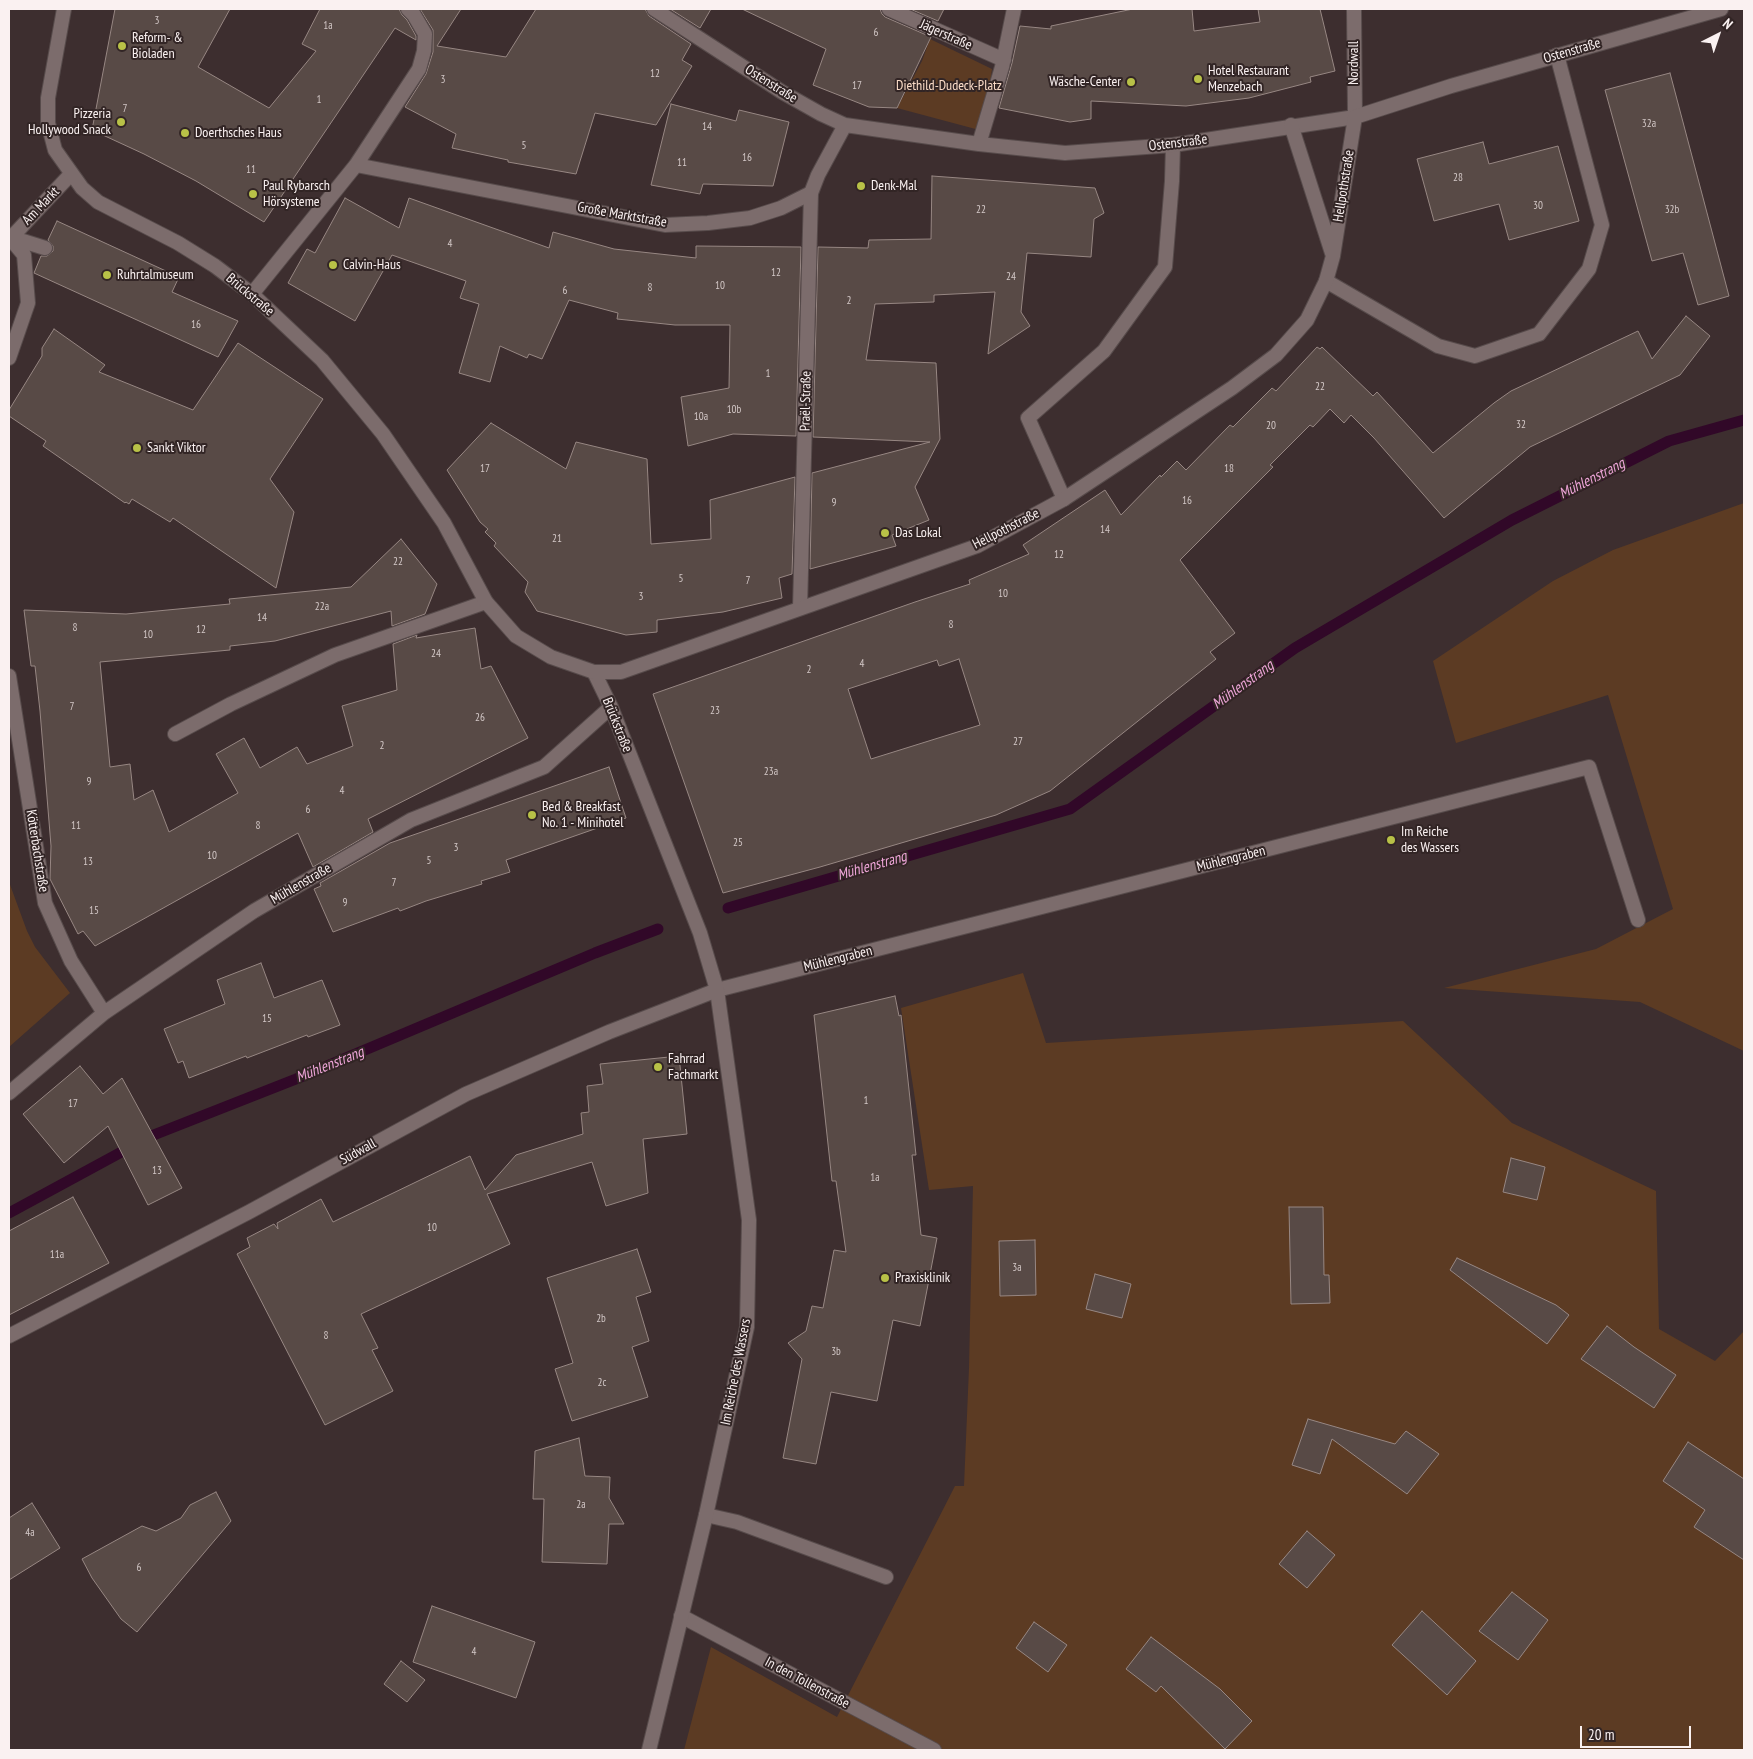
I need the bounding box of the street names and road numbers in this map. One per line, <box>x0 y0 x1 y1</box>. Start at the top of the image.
street label: Jägerstraße <box>917 16 975 54</box>
street label: Ostenstraße <box>1541 35 1603 67</box>
street label: Nordwall <box>1346 41 1362 85</box>
street label: Ostenstraße <box>742 61 800 107</box>
street label: Ostenstraße <box>1148 131 1208 155</box>
street label: Hellpothstraße <box>1330 149 1358 223</box>
street label: Am Markt <box>19 183 63 229</box>
street label: Große Marktstraße <box>576 199 668 231</box>
street label: Brückstraße <box>223 270 277 320</box>
street label: Praël-Straße <box>797 371 815 431</box>
street label: Hellpothstraße <box>970 505 1042 553</box>
street label: Brückstraße <box>598 695 636 755</box>
street label: Kötterbachstraße <box>22 809 52 893</box>
street label: Mühlengraben <box>1195 842 1267 876</box>
street label: Mühlenstraße <box>268 860 334 908</box>
street label: Mühlengraben <box>802 942 874 976</box>
street label: Südwall <box>337 1135 379 1169</box>
street label: Im Reiche des Wassers <box>717 1317 755 1427</box>
street label: In den Tollenstraße <box>762 1654 852 1712</box>

